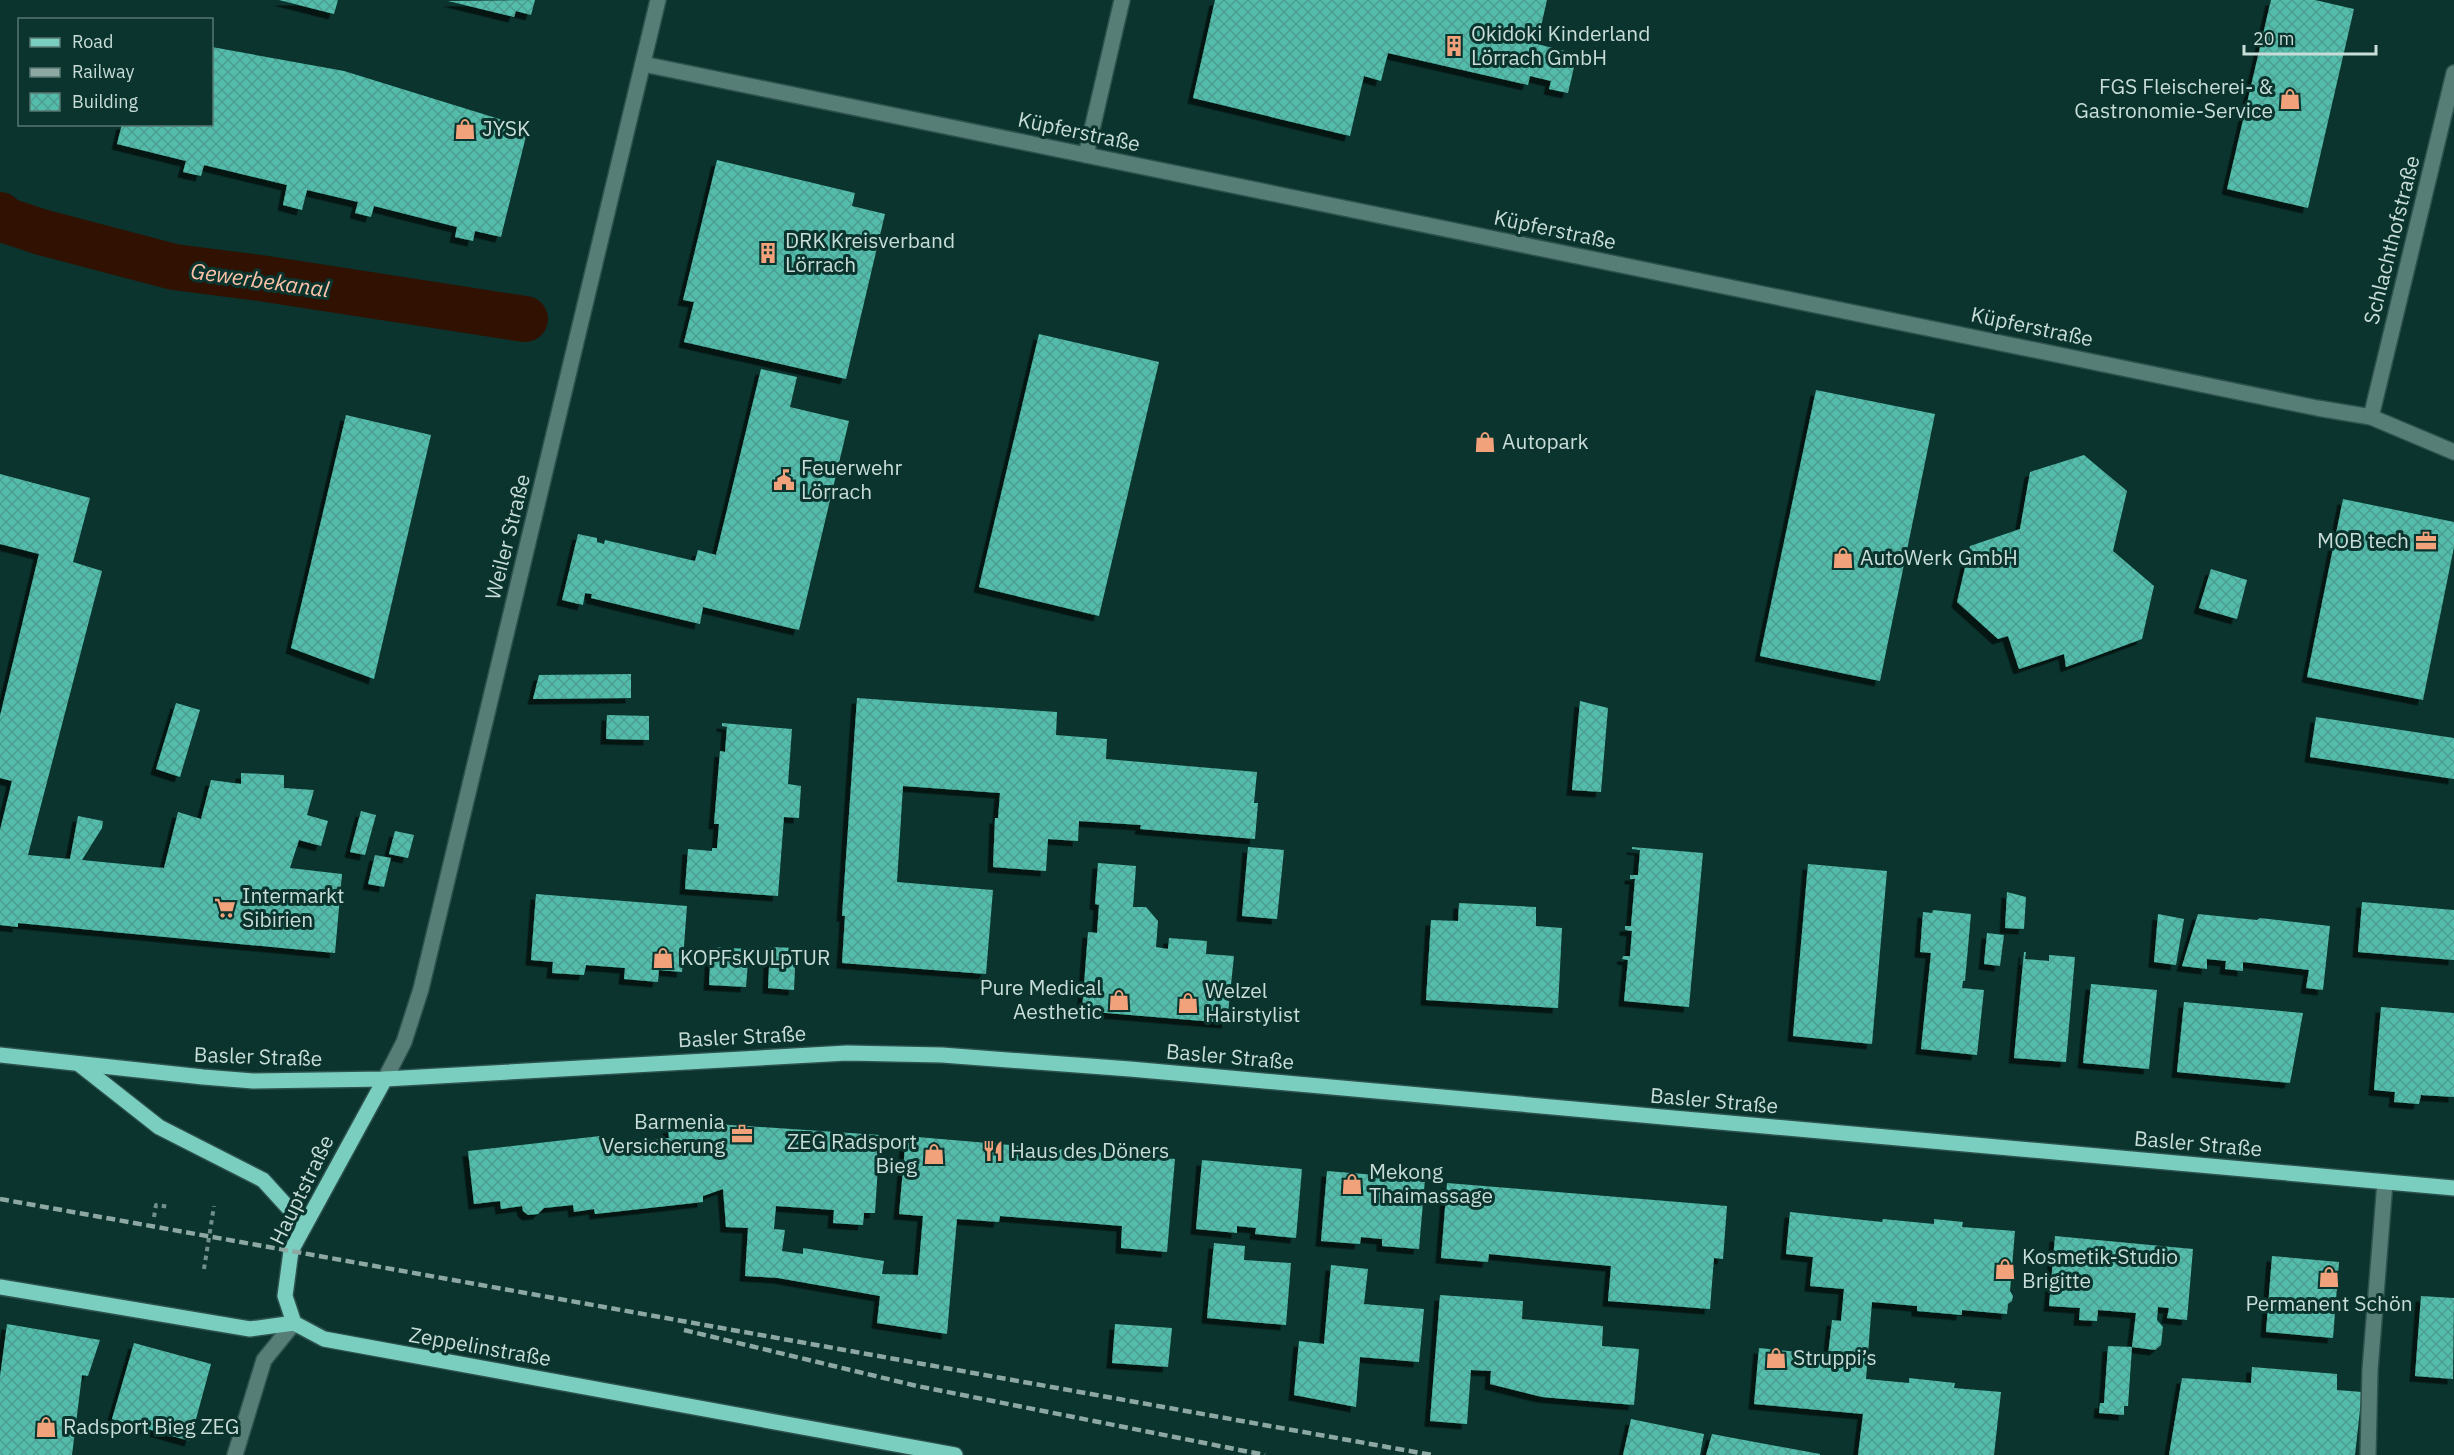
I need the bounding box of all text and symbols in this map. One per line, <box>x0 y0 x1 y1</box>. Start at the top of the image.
legend <box>18 18 213 126</box>
scale bar <box>2244 18 2376 56</box>
place label: Okidoki Kinderland Lörrach GmbH <box>1471 19 1650 71</box>
text: 20 m <box>2253 27 2295 50</box>
text: Road <box>72 30 113 53</box>
building icon: Okidoki Kinderland Lörrach GmbH <box>1442 34 1466 58</box>
text: Railway <box>72 60 134 83</box>
place label: FGS Fleischerei- & Gastronomie-Service <box>2074 72 2273 124</box>
shop icon: FGS Fleischerei- & Gastronomie-Service <box>2278 87 2302 111</box>
text: Building <box>72 90 139 113</box>
street label: Küpferstraße <box>1015 104 1143 158</box>
place label: JYSK <box>482 114 530 142</box>
shop icon: JYSK <box>453 117 477 141</box>
street label: Schlachthofstraße <box>2357 152 2426 327</box>
street label: Küpferstraße <box>1491 202 1619 256</box>
place label: DRK Kreisverband Lörrach <box>785 226 955 278</box>
building icon: DRK Kreisverband Lörrach <box>756 241 780 265</box>
water label: Gewerbekanal <box>189 255 331 304</box>
street label: Küpferstraße <box>1968 299 2096 353</box>
place label: Autopark <box>1502 427 1589 455</box>
shop icon: Autopark <box>1473 430 1497 454</box>
place label: Feuerwehr Lörrach <box>801 453 902 505</box>
public building icon: Feuerwehr Lörrach <box>772 468 796 492</box>
street label: Weiler Straße <box>478 471 536 602</box>
place label: MOB tech <box>2317 526 2409 554</box>
office icon: MOB tech <box>2414 529 2438 553</box>
place label: AutoWerk GmbH <box>1860 543 2018 571</box>
shop icon: AutoWerk GmbH <box>1831 546 1855 570</box>
place label: Intermarkt Sibirien <box>242 881 344 933</box>
supermarket icon: Intermarkt Sibirien <box>213 896 237 920</box>
place label: KOPFsKULpTUR <box>680 943 830 971</box>
shop icon: KOPFsKULpTUR <box>651 946 675 970</box>
place label: Pure Medical Aesthetic <box>980 973 1102 1025</box>
place label: Welzel Hairstylist <box>1205 976 1300 1028</box>
shop icon: Pure Medical Aesthetic <box>1107 988 1131 1012</box>
shop icon: Welzel Hairstylist <box>1176 991 1200 1015</box>
street label: Basler Straße <box>677 1019 807 1053</box>
street label: Basler Straße <box>1165 1036 1295 1076</box>
street label: Basler Straße <box>193 1040 323 1072</box>
street label: Basler Straße <box>1649 1080 1779 1120</box>
place label: Barmenia Versicherung <box>601 1107 725 1159</box>
office icon: Barmenia Versicherung <box>730 1122 754 1146</box>
street label: Basler Straße <box>2133 1123 2263 1163</box>
place label: ZEG Radsport Bieg <box>787 1127 917 1179</box>
street label: Hauptstraße <box>263 1130 340 1249</box>
place label: Haus des Döners <box>1010 1136 1169 1164</box>
restaurant icon: Haus des Döners <box>981 1139 1005 1163</box>
shop icon: ZEG Radsport Bieg <box>922 1142 946 1166</box>
place label: Mekong Thaimassage <box>1369 1157 1493 1209</box>
shop icon: Mekong Thaimassage <box>1340 1172 1364 1196</box>
place label: Kosmetik-Studio Brigitte <box>2022 1242 2178 1294</box>
shop icon: Kosmetik-Studio Brigitte <box>1993 1257 2017 1281</box>
shop icon: Permanent Schön <box>2317 1265 2341 1289</box>
place label: Permanent Schön <box>2245 1289 2413 1317</box>
street label: Zeppelinstraße <box>407 1320 553 1372</box>
place label: Struppi’s <box>1793 1343 1877 1371</box>
shop icon: Struppi’s <box>1764 1346 1788 1370</box>
place label: Radsport Bieg ZEG <box>63 1412 239 1440</box>
shop icon: Radsport Bieg ZEG <box>34 1415 58 1439</box>

